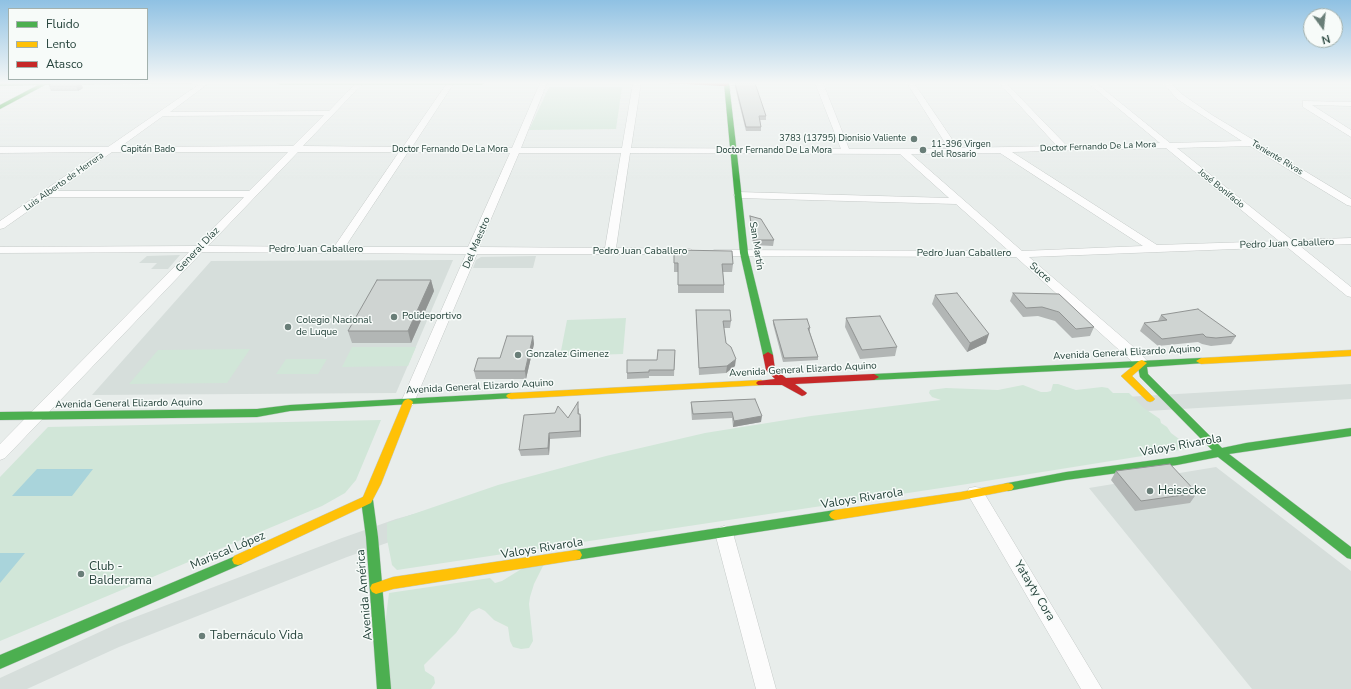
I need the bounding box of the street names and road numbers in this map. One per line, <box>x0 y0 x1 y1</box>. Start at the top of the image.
street label: Teniente Rivas <box>1249 138 1305 178</box>
street label: Doctor Fernando De La Mora <box>1040 140 1156 154</box>
street label: Capitán Bado <box>121 145 175 155</box>
street label: Doctor Fernando De La Mora <box>392 145 508 155</box>
street label: Doctor Fernando De La Mora <box>716 146 832 156</box>
street label: Luis Alberto de Herrera <box>22 150 106 214</box>
street label: José Bonifacio <box>1196 167 1246 211</box>
street label: Del Maestro <box>461 215 493 271</box>
street label: San Martín <box>746 221 766 271</box>
street label: General Díaz <box>174 225 222 275</box>
street label: Pedro Juan Caballero <box>1240 236 1334 252</box>
street label: Pedro Juan Caballero <box>269 244 363 256</box>
street label: Pedro Juan Caballero <box>593 246 687 258</box>
street label: Pedro Juan Caballero <box>917 248 1011 260</box>
street label: Sucre <box>1027 260 1053 286</box>
street label: Avenida General Elizardo Aquino <box>1053 343 1201 363</box>
street label: Avenida General Elizardo Aquino <box>729 360 877 380</box>
street label: Avenida General Elizardo Aquino <box>406 377 554 397</box>
street label: Avenida General Elizardo Aquino <box>55 397 203 411</box>
street label: Valoys Rivarola <box>1139 432 1223 460</box>
street label: Valoys Rivarola <box>820 485 904 513</box>
street label: Mariscal López <box>188 529 268 573</box>
street label: Valoys Rivarola <box>500 535 584 563</box>
street label: Avenida América <box>354 549 376 641</box>
street label: Yatayty Cora <box>1010 558 1058 624</box>

